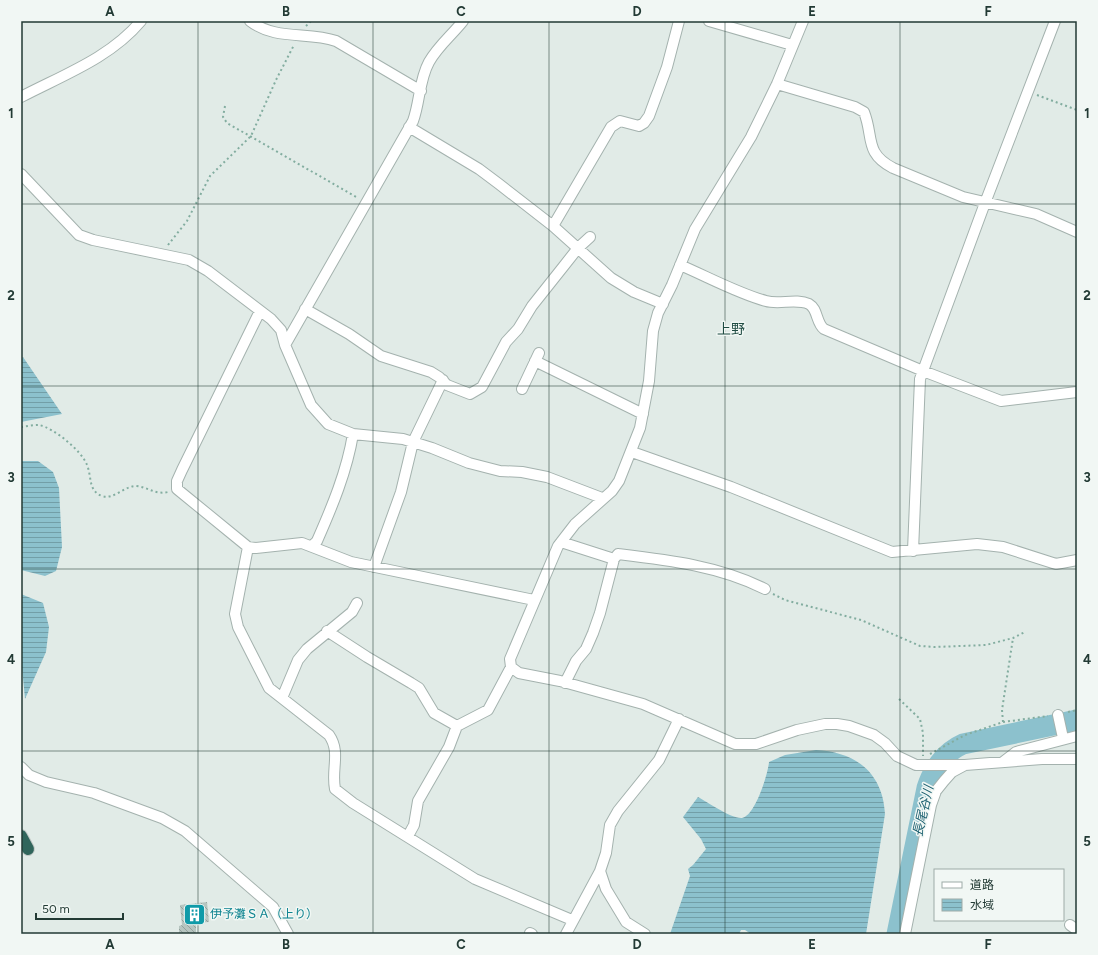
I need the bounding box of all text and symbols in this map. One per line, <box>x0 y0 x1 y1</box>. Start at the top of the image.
text: A <box>105 4 115 19</box>
text: B <box>282 4 290 19</box>
text: C <box>456 4 466 19</box>
text: D <box>632 4 642 19</box>
text: E <box>808 4 816 19</box>
text: F <box>984 4 992 19</box>
text: 1 <box>8 106 14 121</box>
text: 1 <box>1084 106 1090 121</box>
text: 2 <box>7 288 15 303</box>
text: 2 <box>1083 288 1091 303</box>
district label: 上野 <box>717 321 745 338</box>
text: 3 <box>7 470 15 485</box>
text: 3 <box>1083 470 1091 485</box>
text: 4 <box>7 652 15 667</box>
text: 4 <box>1083 652 1091 667</box>
water label: 長尾谷川 <box>910 782 937 838</box>
text: 5 <box>7 834 15 849</box>
text: 5 <box>1083 834 1091 849</box>
legend <box>934 869 1064 921</box>
text: 道路 <box>970 878 994 892</box>
scale bar <box>36 895 123 921</box>
text: 水域 <box>970 898 994 912</box>
building icon: 伊予灘ＳＡ（上り） <box>181 901 207 927</box>
text: 50 m <box>42 902 70 916</box>
place label: 伊予灘ＳＡ（上り） <box>210 907 318 921</box>
text: A <box>105 937 115 952</box>
text: B <box>282 937 290 952</box>
text: C <box>456 937 466 952</box>
text: D <box>632 937 642 952</box>
text: E <box>808 937 816 952</box>
text: F <box>984 937 992 952</box>

